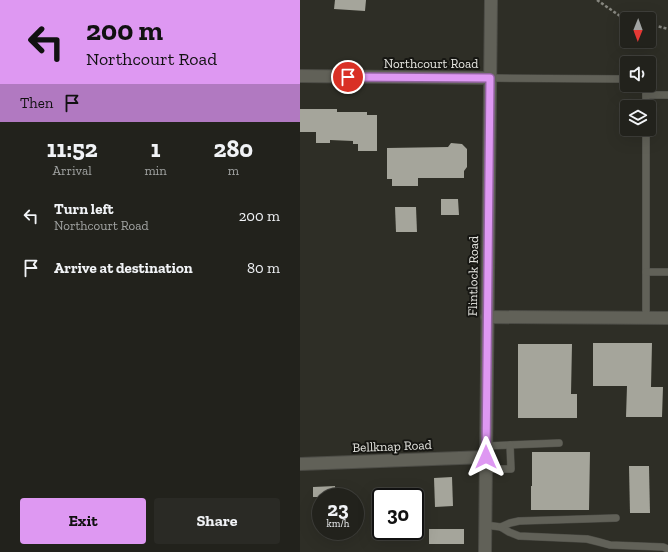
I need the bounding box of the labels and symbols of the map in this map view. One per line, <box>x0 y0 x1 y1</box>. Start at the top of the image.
north arrow <box>620 12 656 48</box>
street label: Northcourt Road <box>384 56 478 71</box>
pin <box>331 60 365 94</box>
street label: Flintlock Road <box>465 236 481 316</box>
position arrow <box>465 436 507 478</box>
street label: Bellknap Road <box>352 437 432 455</box>
speed limit sign: 30 <box>372 488 424 540</box>

